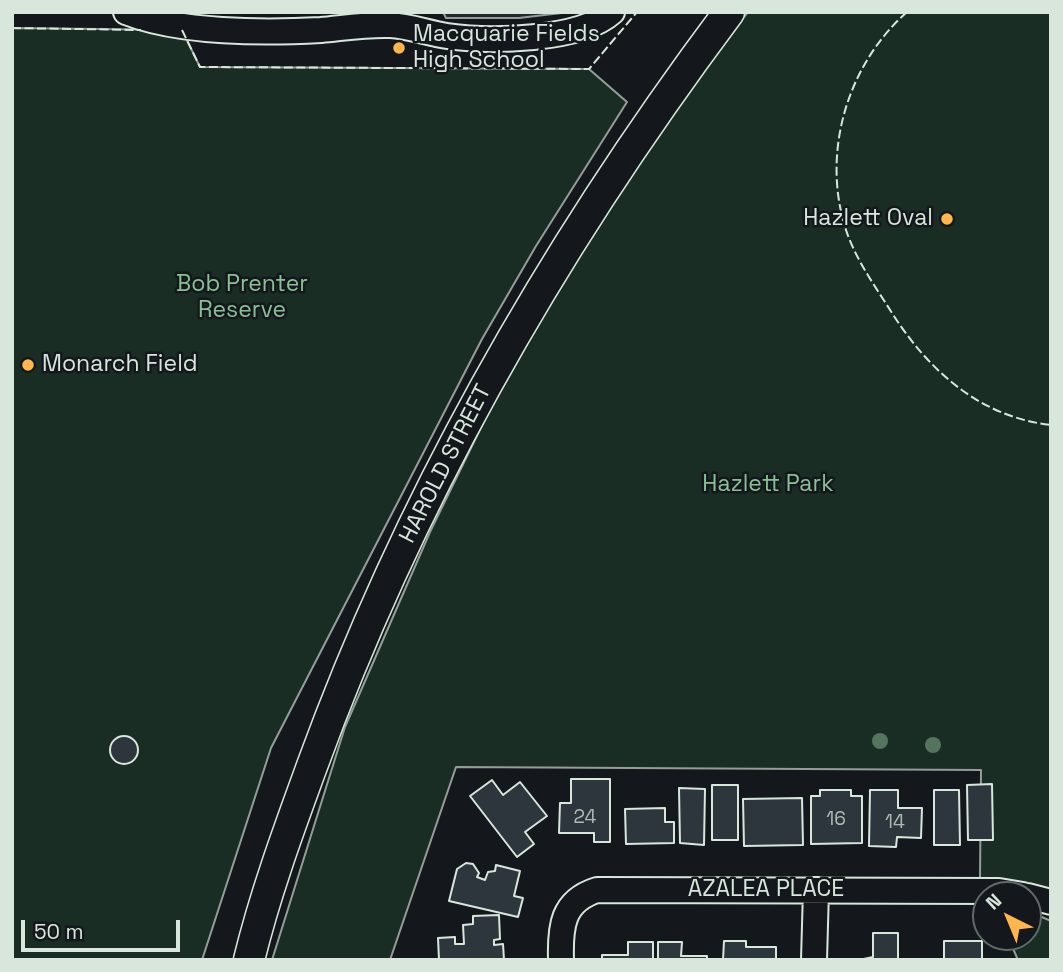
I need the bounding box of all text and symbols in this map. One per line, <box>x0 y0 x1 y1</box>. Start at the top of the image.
place label: Macquarie Fields High School <box>413 21 600 75</box>
marker: Macquarie Fields High School <box>391 40 407 56</box>
place label: Hazlett Oval <box>803 205 933 233</box>
marker: Hazlett Oval <box>939 211 955 227</box>
park label: Bob Prenter Reserve <box>176 271 308 325</box>
place label: Monarch Field <box>42 351 198 379</box>
marker: Monarch Field <box>20 357 36 373</box>
street label: HAROLD STREET <box>394 380 498 548</box>
park label: Hazlett Park <box>702 471 834 499</box>
house number: 24 <box>574 807 596 829</box>
house number: 16 <box>826 809 846 831</box>
house number: 14 <box>885 812 905 834</box>
street label: AZALEA PLACE <box>688 876 844 904</box>
north arrow <box>972 881 1042 951</box>
text: N <box>981 888 1007 915</box>
scale bar <box>24 906 184 950</box>
text: 50 m <box>34 918 84 945</box>

